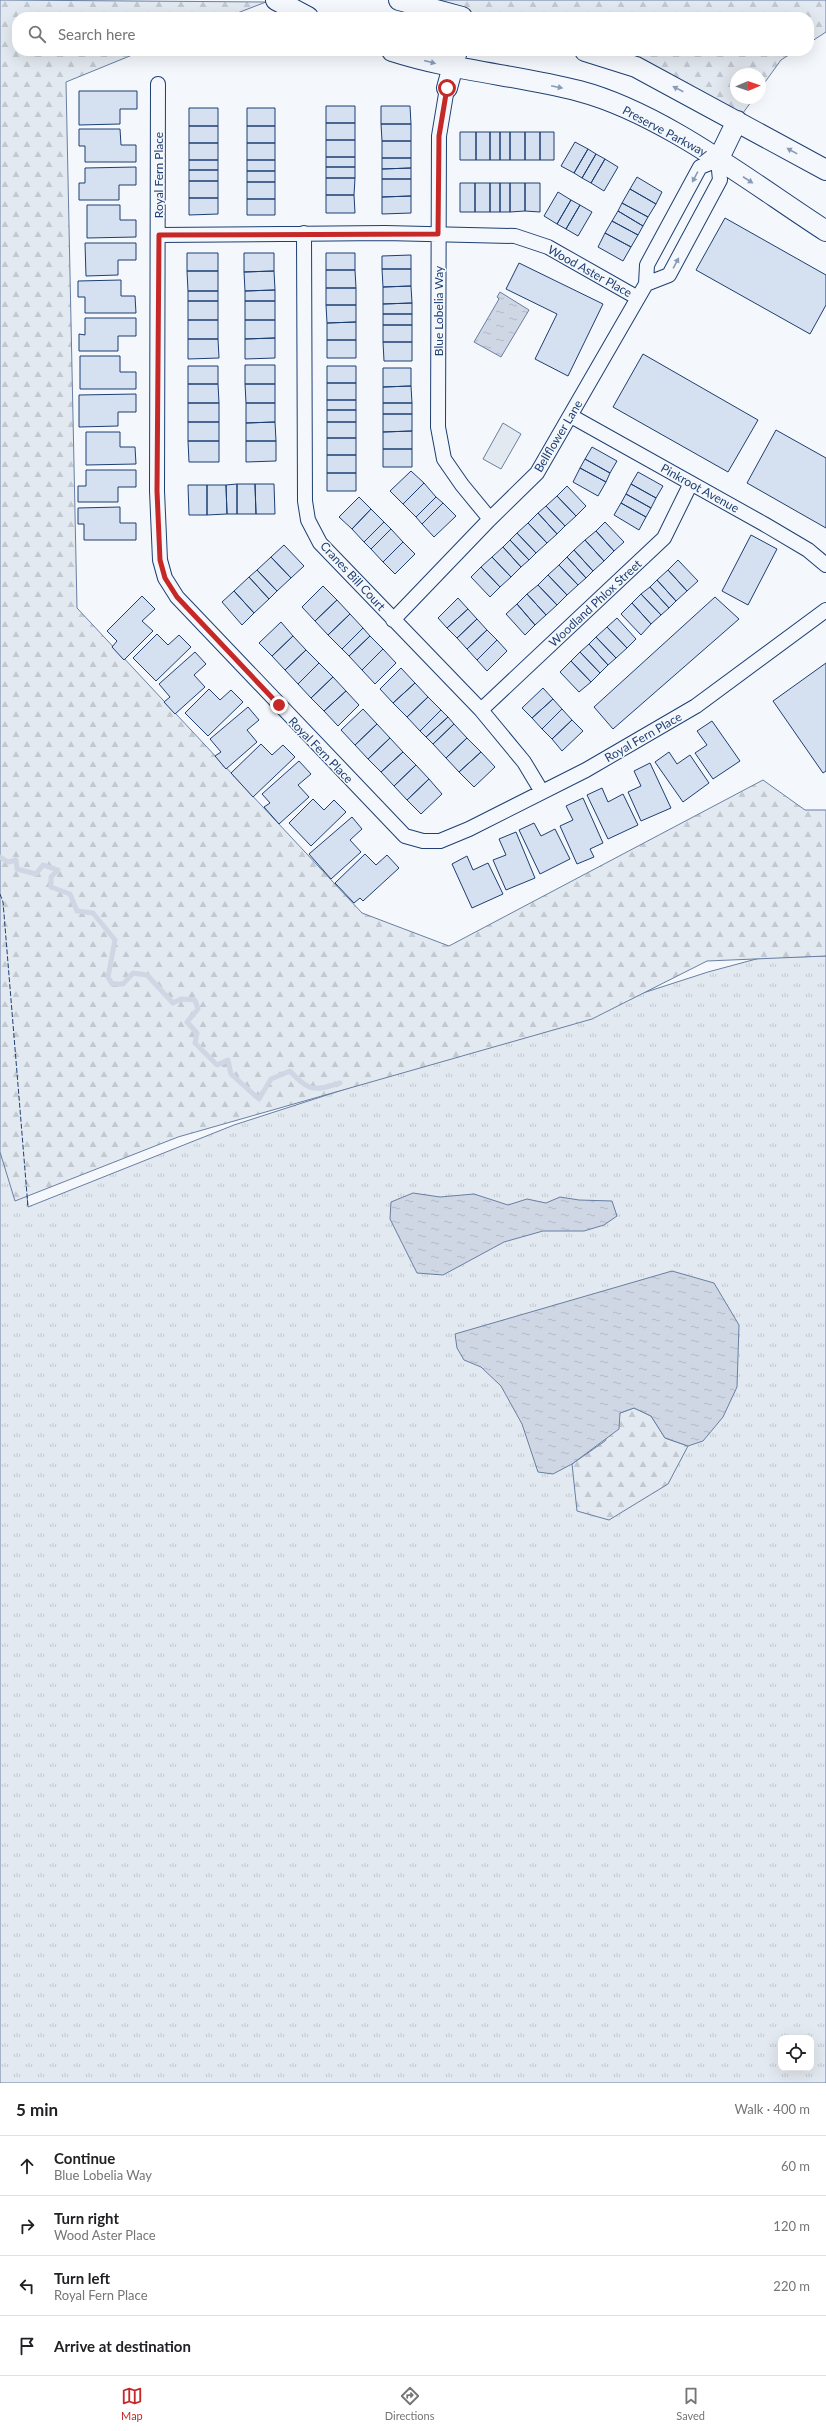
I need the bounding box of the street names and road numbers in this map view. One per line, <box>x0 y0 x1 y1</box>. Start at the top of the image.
street label: Preserve Parkway <box>620 102 711 160</box>
street label: Royal Fern Place <box>151 132 166 218</box>
street label: Wood Aster Place <box>545 242 635 300</box>
street label: Blue Lobelia Way <box>431 265 446 356</box>
street label: Bellflower Lane <box>531 397 585 475</box>
street label: Pinkroot Avenue <box>658 460 742 516</box>
street label: Cranes Bill Court <box>317 538 389 614</box>
street label: Woodland Phlox Street <box>546 556 645 650</box>
street label: Royal Fern Place <box>602 709 684 765</box>
street label: Royal Fern Place <box>286 714 356 786</box>

